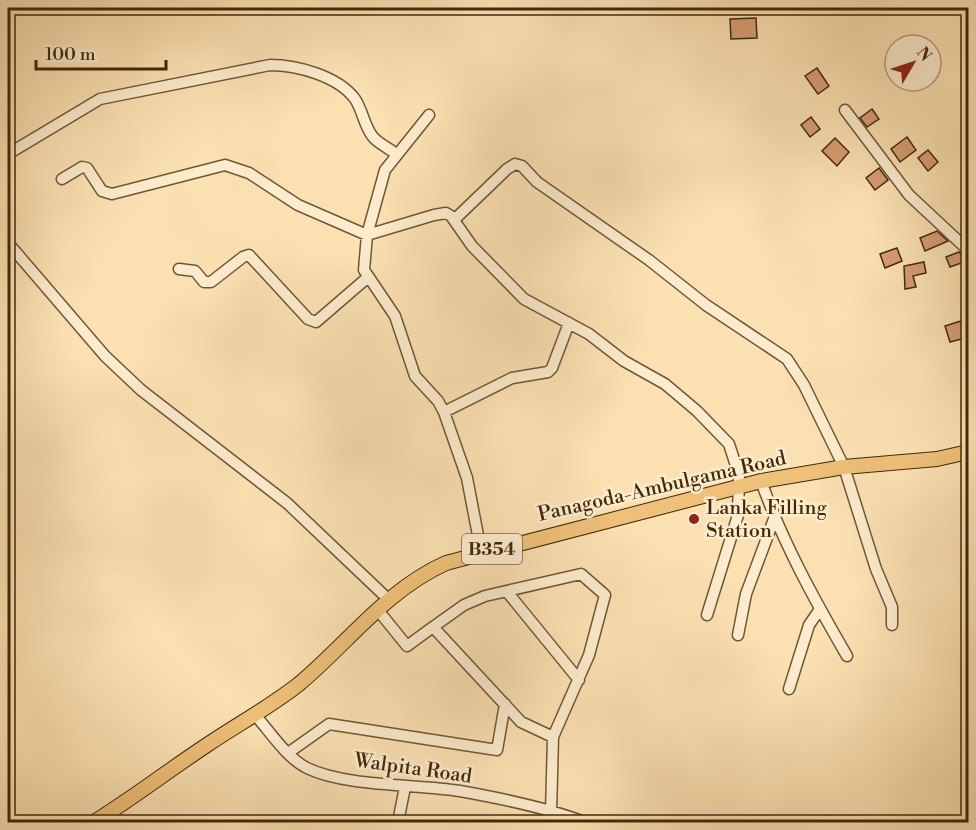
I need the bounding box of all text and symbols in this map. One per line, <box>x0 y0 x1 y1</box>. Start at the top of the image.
scale bar <box>36 33 166 71</box>
north arrow <box>883 33 943 93</box>
text: 100 m <box>45 43 96 66</box>
text: N <box>912 43 936 66</box>
street label: Panagoda-Ambulgama Road <box>535 446 789 528</box>
place label: Lanka Filling Station <box>706 496 827 544</box>
marker: Lanka Filling Station <box>687 512 701 526</box>
road number: B354 <box>462 534 522 564</box>
street label: Walpita Road <box>351 748 474 790</box>

